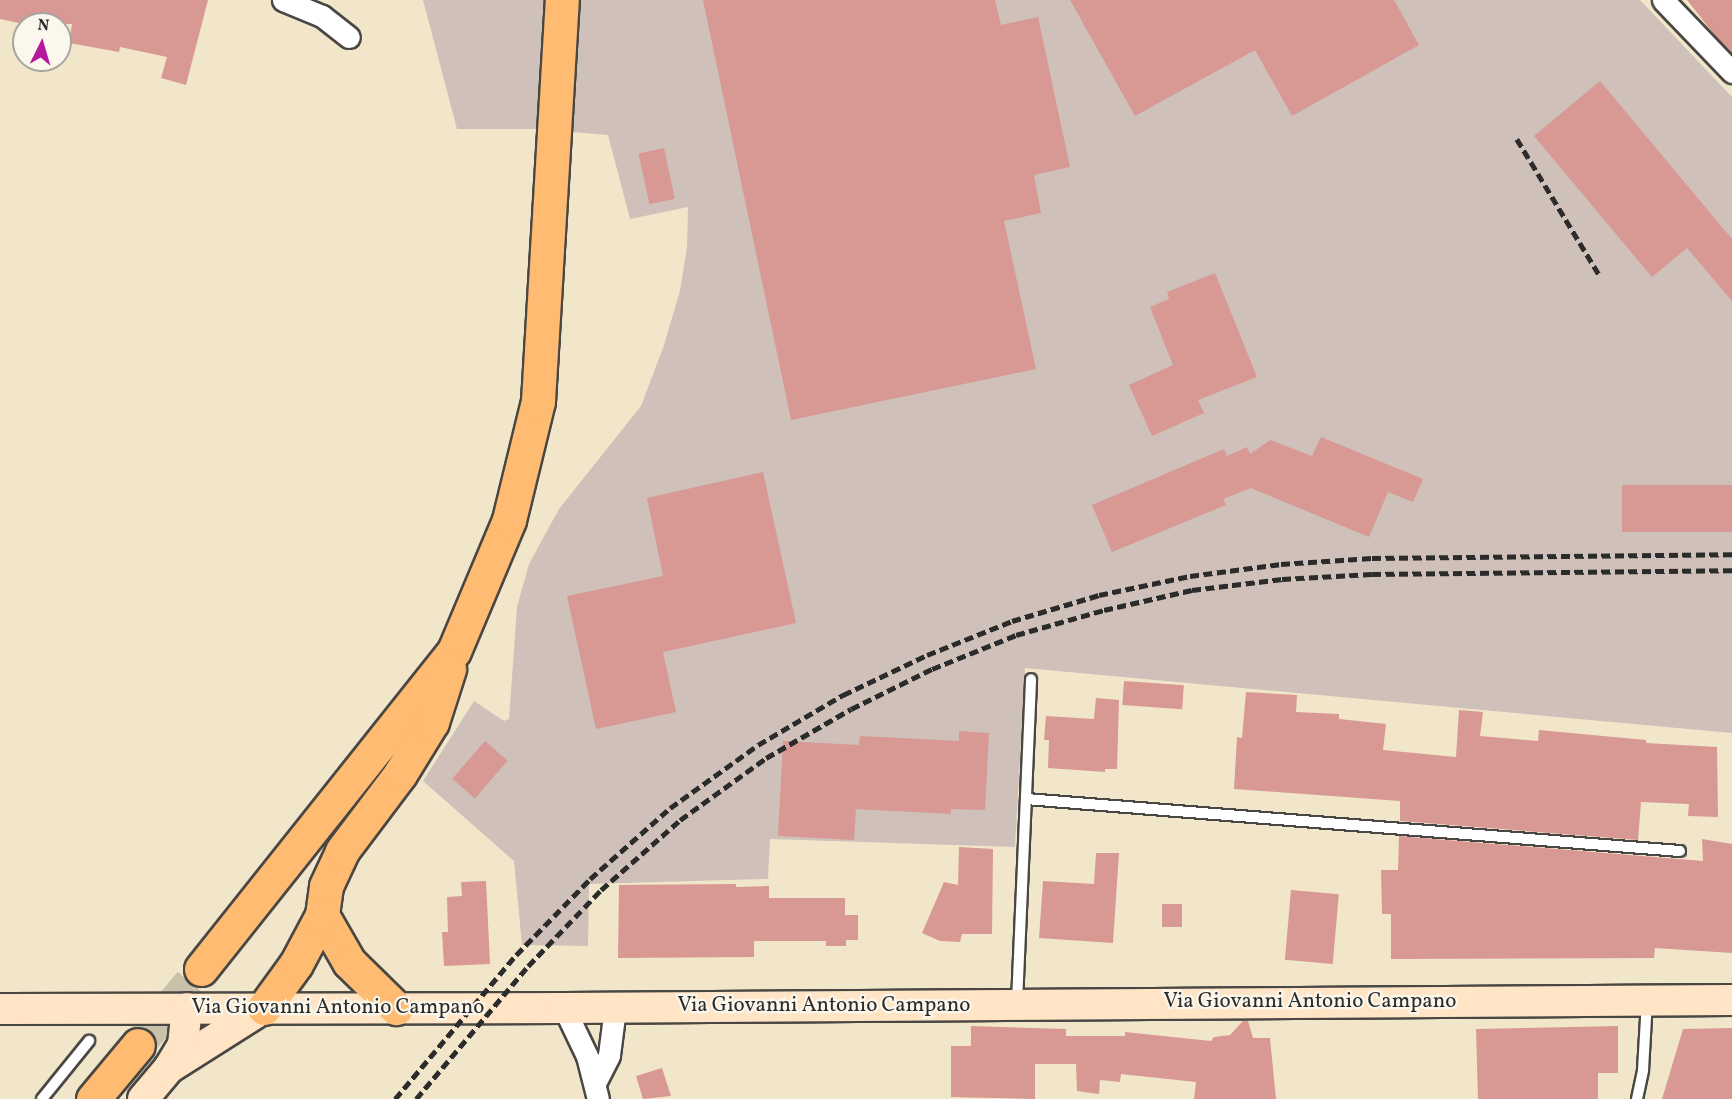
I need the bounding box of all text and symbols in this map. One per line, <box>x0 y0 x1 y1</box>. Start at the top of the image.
north arrow <box>12 12 72 72</box>
text: N <box>37 15 50 38</box>
street label: Via Giovanni Antonio Campano <box>1164 989 1456 1015</box>
street label: Via Giovanni Antonio Campano <box>678 993 970 1019</box>
street label: Via Giovanni Antonio Campano <box>192 995 484 1021</box>

